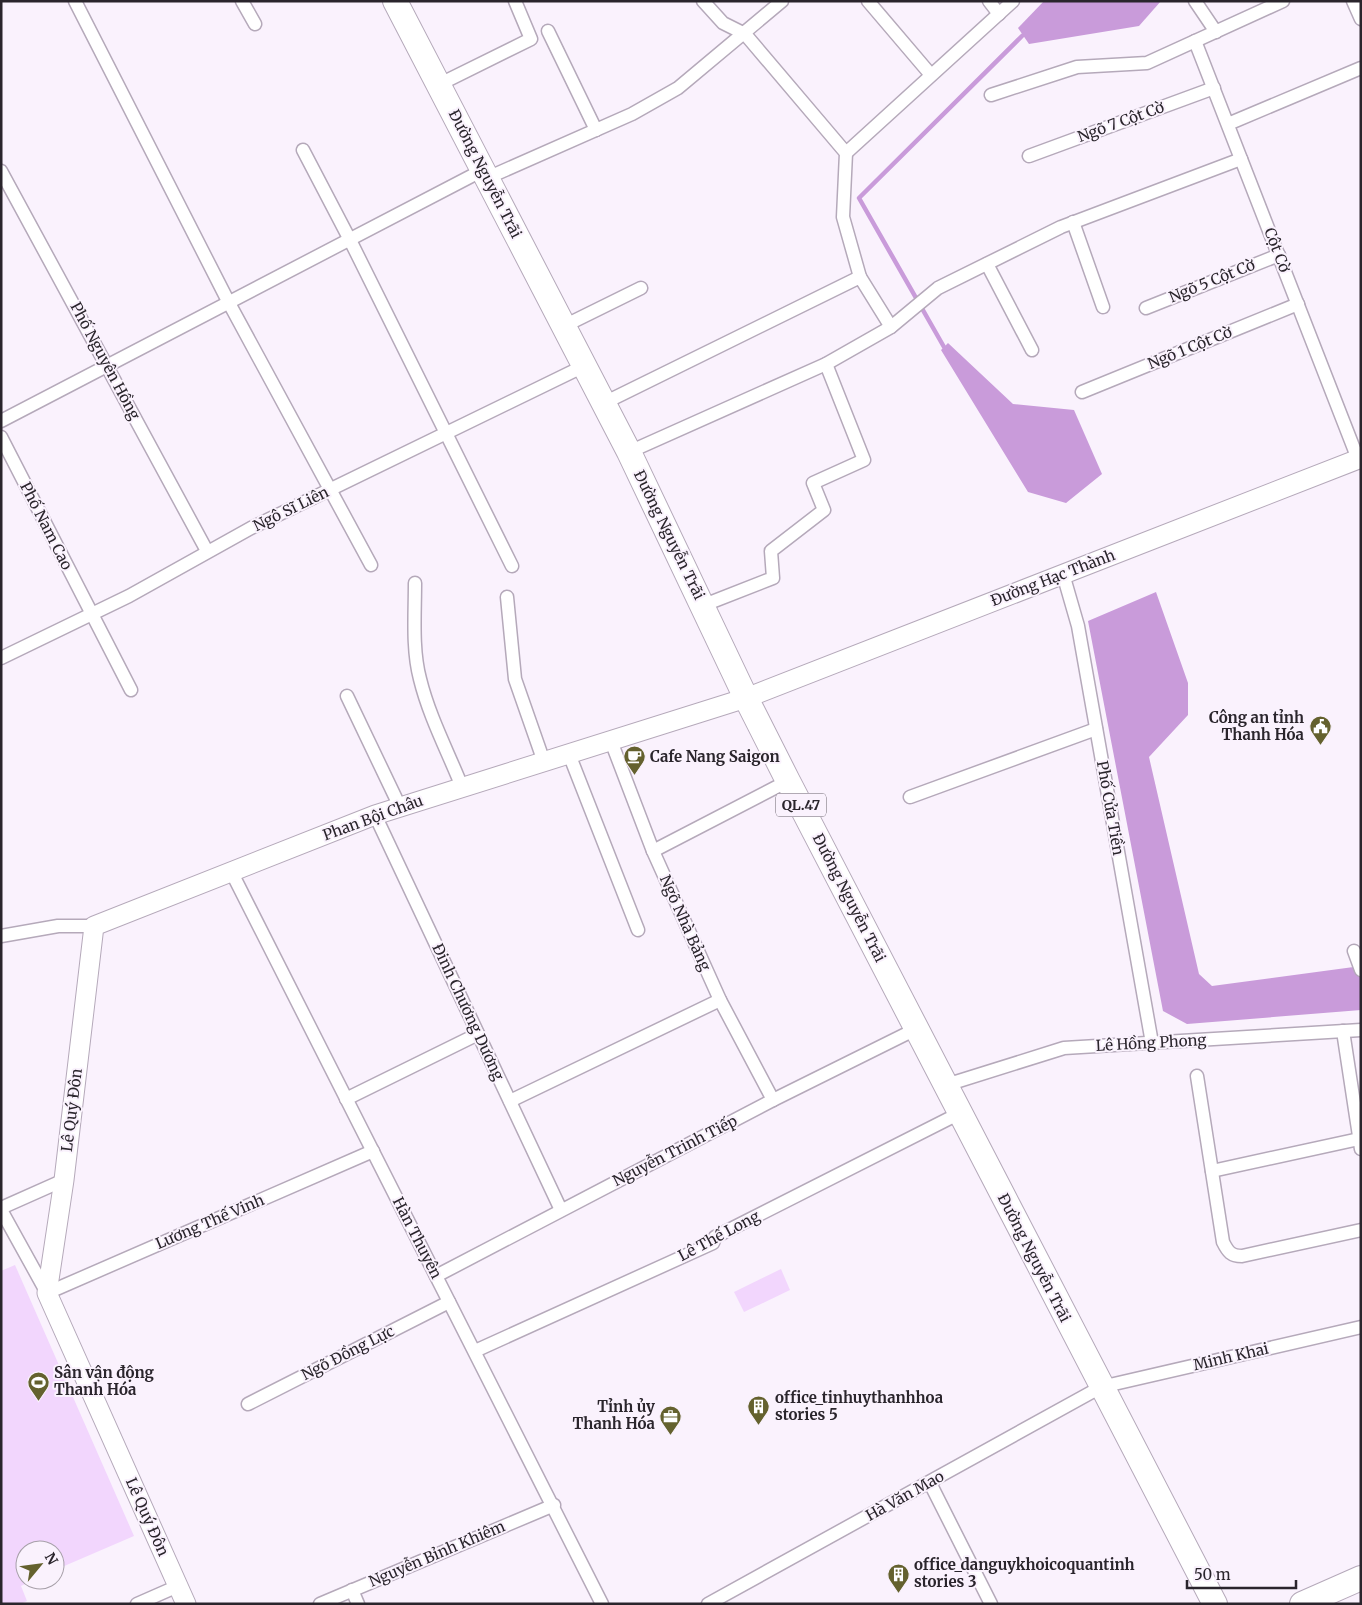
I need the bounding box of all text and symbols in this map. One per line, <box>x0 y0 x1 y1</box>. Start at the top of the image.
street label: Ngõ 7 Cột Cờ <box>1075 97 1167 146</box>
street label: Đường Nguyễn Trãi <box>445 106 527 241</box>
street label: Cột Cờ <box>1260 225 1295 275</box>
street label: Ngõ 5 Cột Cờ <box>1166 255 1258 306</box>
street label: Phố Nguyên Hồng <box>66 298 145 423</box>
street label: Ngõ 1 Cột Cờ <box>1145 322 1235 373</box>
street label: Đường Nguyễn Trãi <box>630 466 710 603</box>
street label: Phố Nam Cao <box>16 478 78 573</box>
street label: Ngô Sĩ Liên <box>250 482 332 535</box>
street label: Đường Hạc Thành <box>988 545 1118 610</box>
place label: Công an tỉnh Thanh Hóa <box>1209 708 1305 744</box>
public building icon: Công an tỉnh Thanh Hóa <box>1308 715 1332 746</box>
cafe icon: Cafe Nang Saigon <box>622 745 646 776</box>
place label: Cafe Nang Saigon <box>650 747 780 766</box>
street label: Phố Cửa Tiền <box>1093 759 1129 857</box>
street label: Phan Bội Châu <box>320 791 426 844</box>
road number: QL.47 <box>776 794 826 816</box>
street label: Đường Nguyễn Trãi <box>809 830 891 965</box>
street label: Ngõ Nhà Bảng <box>656 872 715 974</box>
street label: Đinh Chương Dương <box>428 940 508 1083</box>
street label: Lê Hồng Phong <box>1095 1029 1207 1055</box>
street label: Lê Quý Đôn <box>57 1067 86 1153</box>
street label: Nguyễn Trinh Tiếp <box>609 1110 740 1190</box>
street label: Lương Thế Vinh <box>152 1189 267 1253</box>
street label: Đường Nguyễn Trãi <box>994 1190 1076 1325</box>
street label: Hàn Thuyên <box>389 1194 446 1282</box>
street label: Lê Thế Long <box>674 1205 763 1265</box>
street label: Ngõ Đồng Lực <box>298 1320 398 1384</box>
street label: Minh Khai <box>1191 1339 1271 1374</box>
place label: Sân vận động Thanh Hóa <box>54 1363 154 1399</box>
sports icon: Sân vận động Thanh Hóa <box>26 1370 50 1401</box>
place label: office_tinhuythanhhoa stories 5 <box>775 1388 944 1424</box>
building icon: office_tinhuythanhhoa stories 5 <box>747 1395 771 1426</box>
place label: Tỉnh ủy Thanh Hóa <box>573 1397 656 1433</box>
office icon: Tỉnh ủy Thanh Hóa <box>659 1404 683 1435</box>
street label: Hà Văn Mao <box>862 1466 947 1525</box>
street label: Lê Quý Đôn <box>122 1475 173 1559</box>
street label: Nguyễn Bỉnh Khiêm <box>366 1515 508 1591</box>
north arrow <box>15 1540 65 1590</box>
text: N <box>41 1549 62 1568</box>
place label: office_danguykhoicoquantinh stories 3 <box>914 1555 1135 1591</box>
scale bar <box>1187 1558 1296 1590</box>
building icon: office_danguykhoicoquantinh stories 3 <box>886 1562 910 1593</box>
text: 50 m <box>1194 1565 1231 1584</box>

